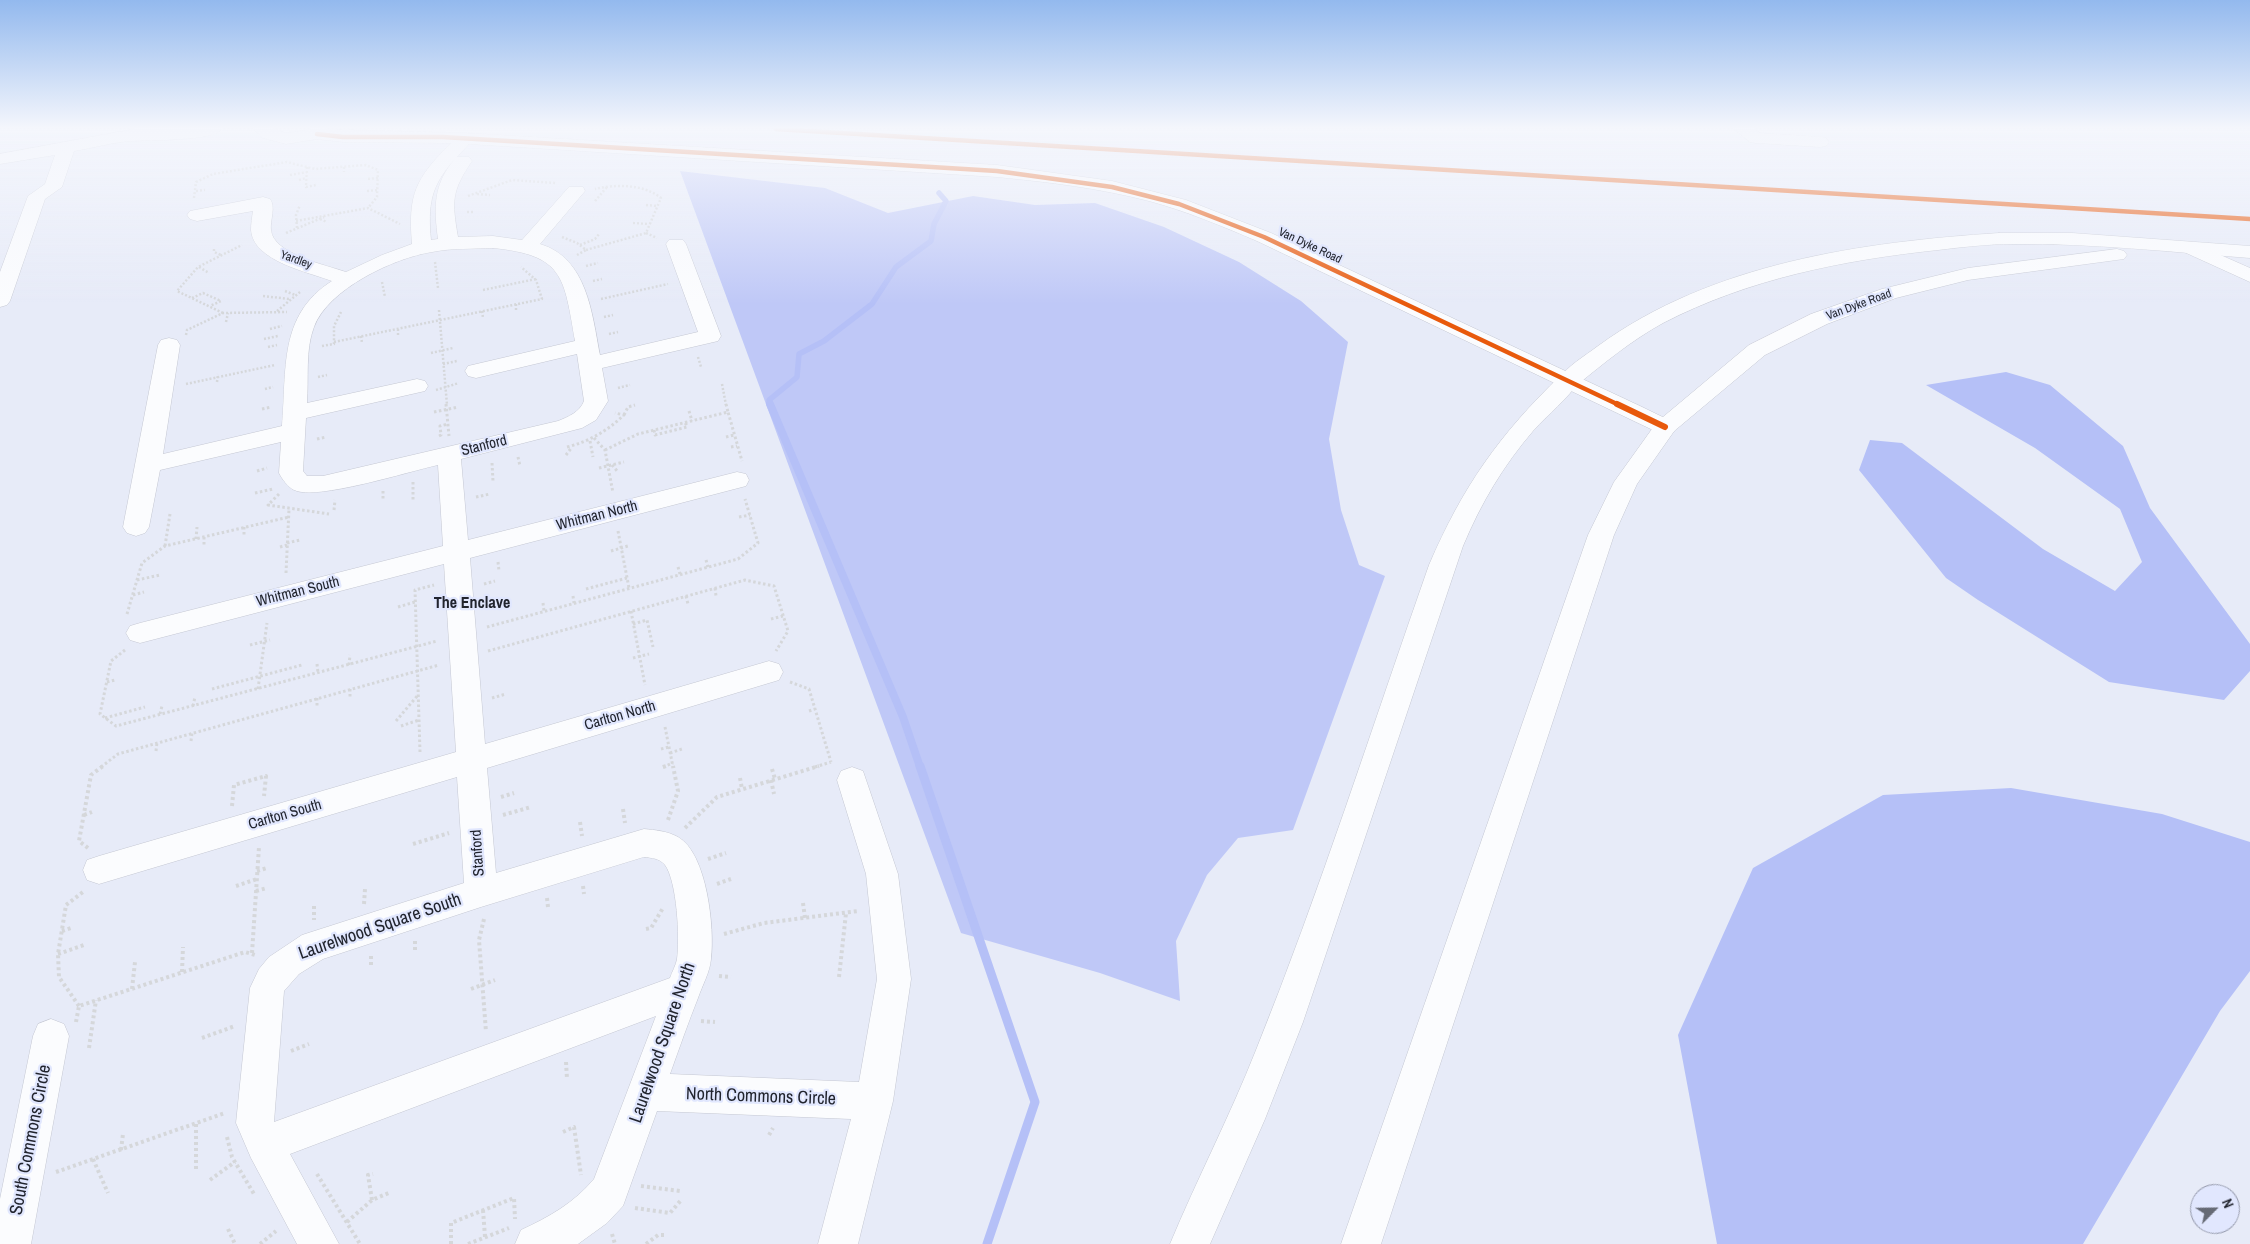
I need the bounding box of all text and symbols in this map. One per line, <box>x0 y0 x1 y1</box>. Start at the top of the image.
street label: Van Dyke Road <box>1276 225 1344 267</box>
street label: Yardley <box>278 248 314 272</box>
street label: Van Dyke Road <box>1824 287 1894 323</box>
street label: Stanford <box>459 432 509 460</box>
street label: Whitman North <box>555 497 639 535</box>
street label: Whitman South <box>255 573 341 611</box>
district label: The Enclave <box>434 594 510 614</box>
street label: Carlton North <box>582 697 658 735</box>
street label: Carlton South <box>246 796 324 834</box>
street label: Stanford <box>467 829 489 877</box>
street label: Laurelwood Square South <box>296 889 464 965</box>
street label: Laurelwood Square North <box>625 960 701 1126</box>
street label: South Commons Circle <box>6 1063 56 1217</box>
street label: North Commons Circle <box>686 1084 836 1110</box>
north arrow <box>2190 1184 2240 1234</box>
text: N <box>2218 1196 2238 1211</box>

